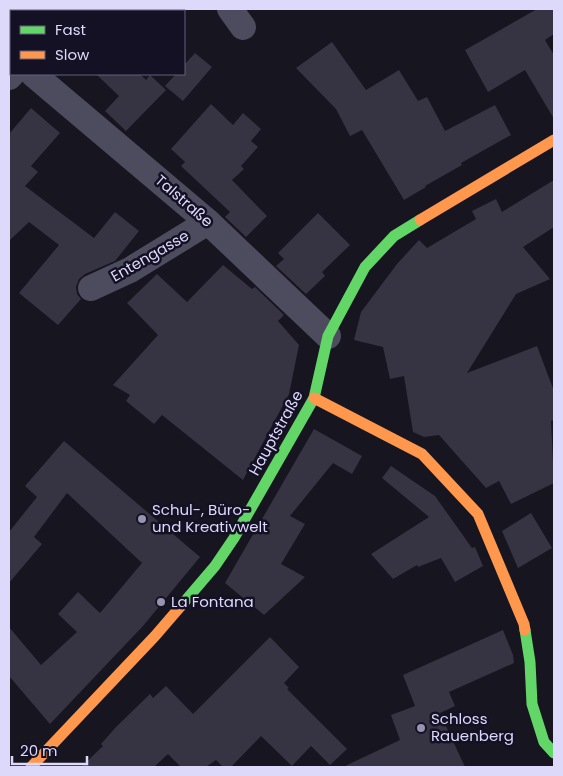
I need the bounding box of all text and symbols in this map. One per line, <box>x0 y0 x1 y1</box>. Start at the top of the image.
legend <box>10 10 185 75</box>
text: Fast <box>55 19 86 40</box>
text: Slow <box>55 44 90 65</box>
street label: Talstraße <box>151 170 218 232</box>
street label: Entengasse <box>107 225 193 286</box>
street label: Hauptstraße <box>244 386 308 479</box>
place label: Schul-, Büro- und Kreativwelt <box>152 499 268 537</box>
marker: Schul-, Büro- und Kreativwelt <box>136 513 148 525</box>
place label: La Fontana <box>171 591 254 612</box>
marker: La Fontana <box>155 596 167 608</box>
place label: Schloss Rauenberg <box>431 708 514 746</box>
marker: Schloss Rauenberg <box>415 722 427 734</box>
scale bar <box>12 734 88 766</box>
text: 20 m <box>20 740 58 761</box>

